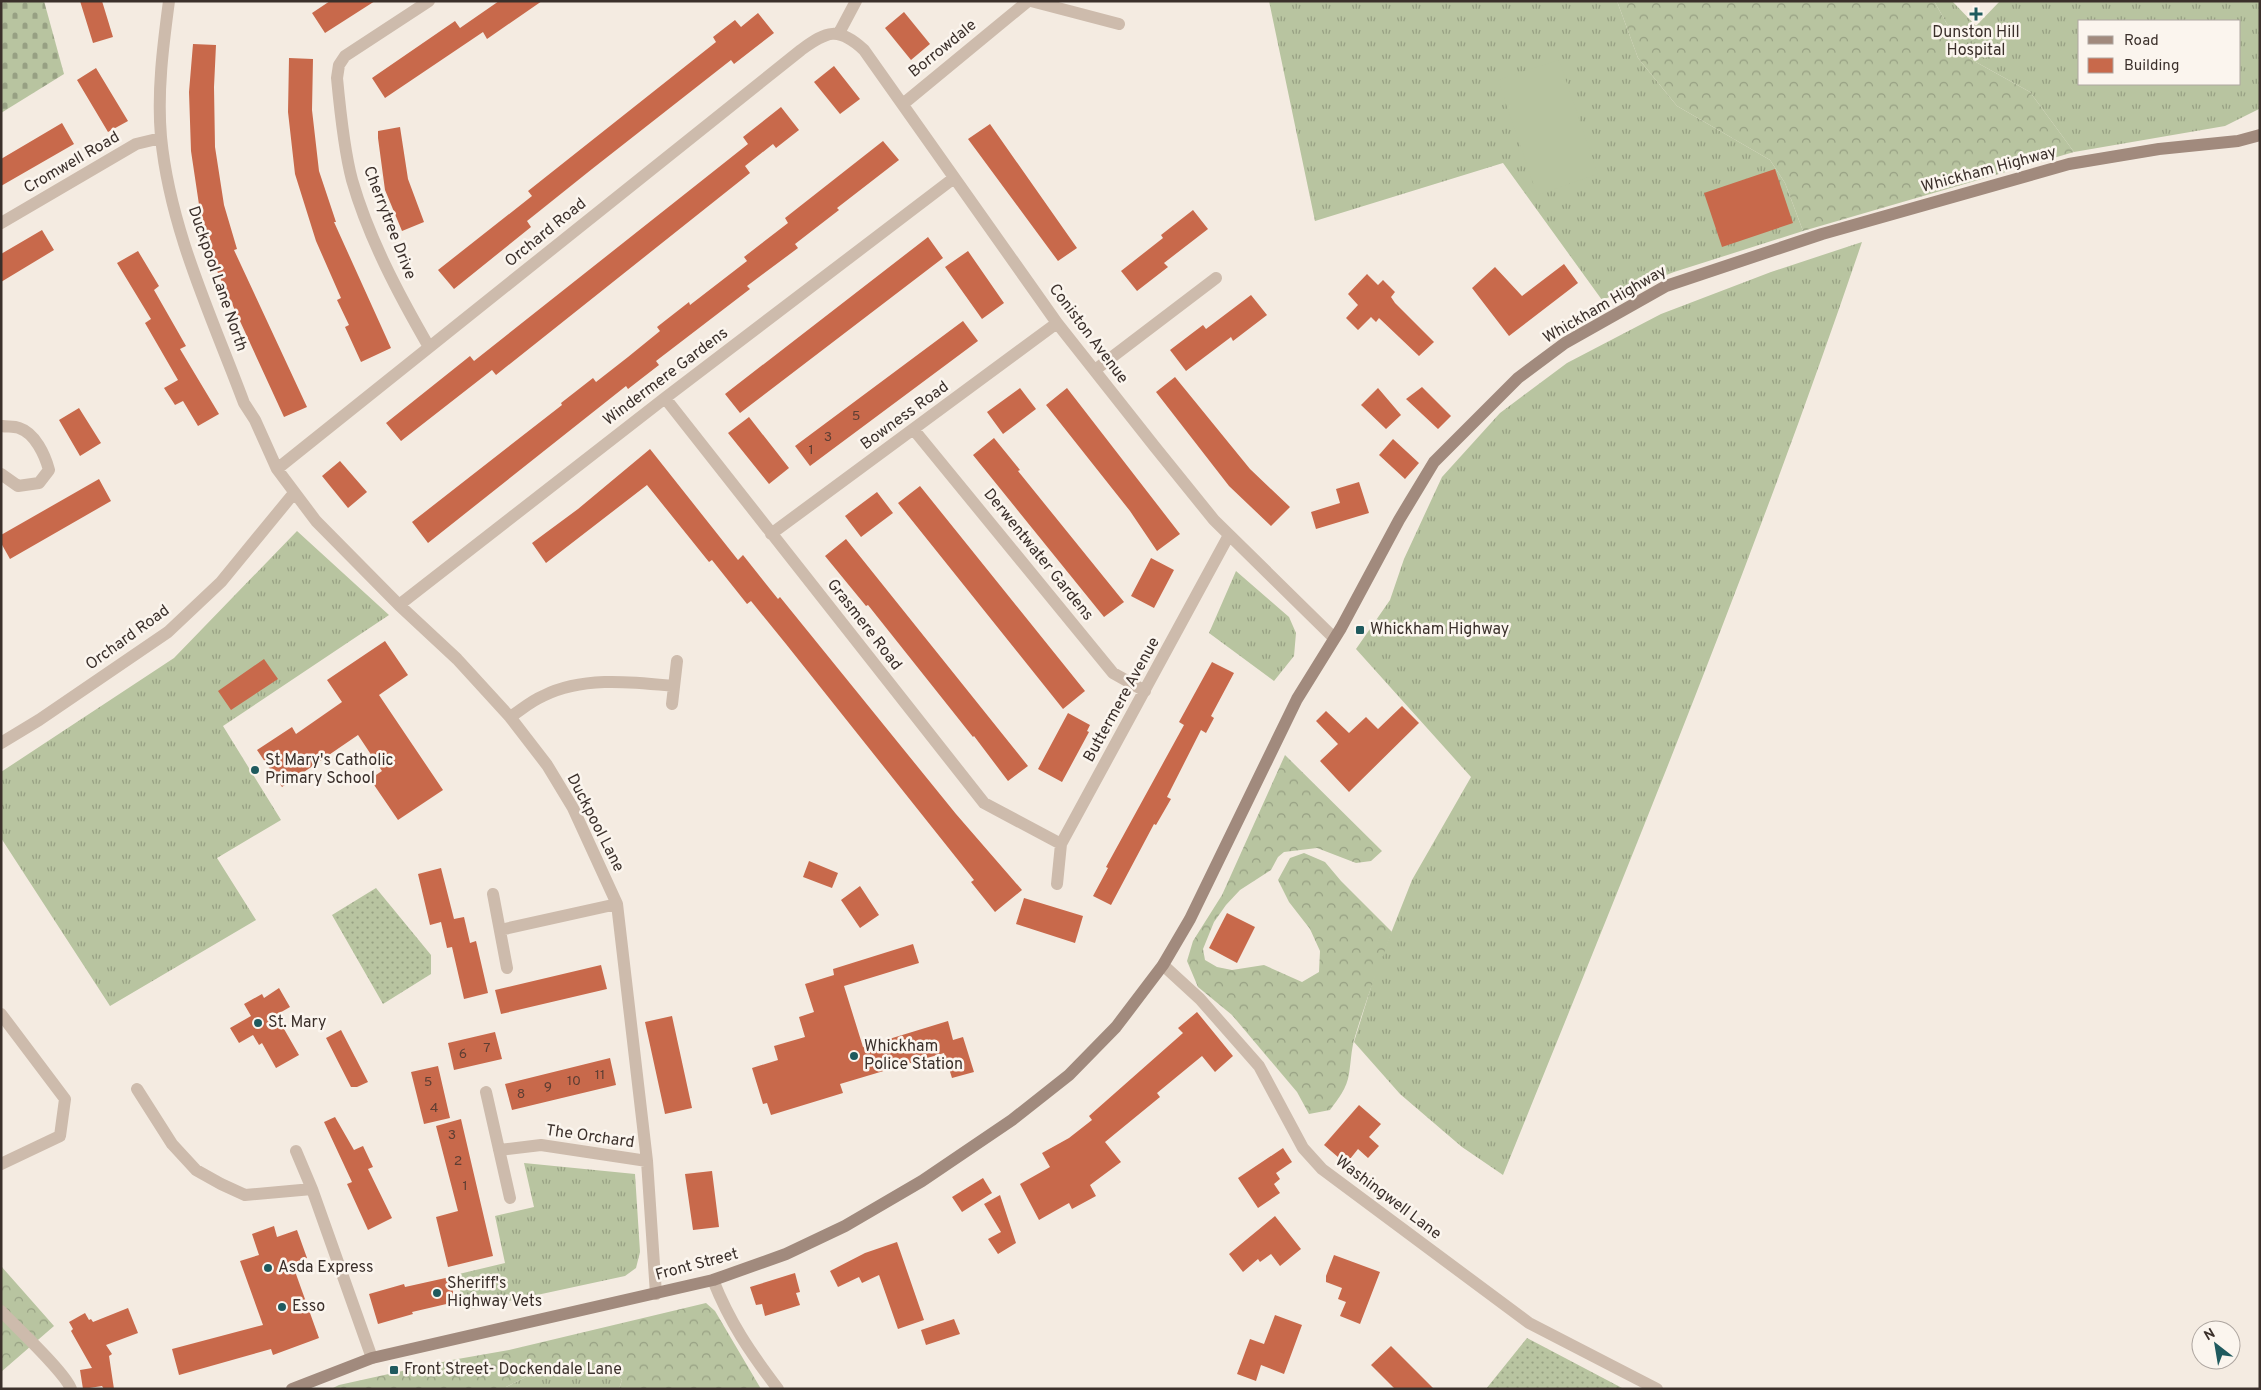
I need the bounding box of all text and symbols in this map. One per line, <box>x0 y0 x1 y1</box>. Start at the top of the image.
marker: Dunston Hill Hospital <box>1969 7 1983 21</box>
street label: Borrowdale <box>905 16 981 82</box>
legend <box>2078 20 2241 85</box>
place label: Dunston Hill Hospital <box>1932 23 2020 61</box>
text: Road <box>2124 32 2159 51</box>
text: Building <box>2124 57 2179 76</box>
street label: Cromwell Road <box>20 127 124 199</box>
street label: Whickham Highway <box>1919 142 2059 198</box>
street label: Cherrytree Drive <box>358 163 420 283</box>
street label: Orchard Road <box>501 194 591 272</box>
street label: Duckpool Lane North <box>183 204 251 354</box>
street label: Whickham Highway <box>1540 262 1670 348</box>
street label: Coniston Avenue <box>1044 280 1132 388</box>
street label: Windermere Gardens <box>600 324 732 430</box>
street label: Bowness Road <box>857 377 953 455</box>
house number: 5 <box>852 408 860 425</box>
house number: 3 <box>824 429 832 446</box>
house number: 1 <box>808 442 814 459</box>
street label: Derwentwater Gardens <box>979 485 1097 625</box>
street label: Grasmere Road <box>822 575 906 675</box>
street label: Orchard Road <box>82 601 174 675</box>
place label: Whickham Highway <box>1370 620 1509 640</box>
marker: Whickham Highway <box>1354 624 1366 636</box>
street label: Buttermere Avenue <box>1079 634 1165 766</box>
place label: St Mary's Catholic Primary School <box>265 751 393 789</box>
marker: St Mary's Catholic Primary School <box>249 764 261 776</box>
street label: Duckpool Lane <box>562 771 628 875</box>
place label: St. Mary <box>268 1013 326 1033</box>
marker: St. Mary <box>252 1017 264 1029</box>
place label: Whickham Police Station <box>864 1037 963 1075</box>
house number: 7 <box>483 1040 491 1057</box>
house number: 6 <box>459 1046 467 1063</box>
marker: Whickham Police Station <box>848 1050 860 1062</box>
house number: 11 <box>595 1067 605 1084</box>
house number: 10 <box>567 1073 581 1090</box>
house number: 5 <box>424 1074 432 1091</box>
house number: 9 <box>544 1079 552 1096</box>
house number: 8 <box>517 1086 525 1103</box>
house number: 4 <box>430 1100 438 1117</box>
street label: The Orchard <box>545 1121 635 1153</box>
house number: 3 <box>448 1127 456 1144</box>
street label: Washingwell Lane <box>1331 1152 1445 1244</box>
house number: 2 <box>454 1153 462 1170</box>
house number: 1 <box>462 1178 468 1195</box>
street label: Front Street <box>653 1244 741 1286</box>
place label: Asda Express <box>278 1258 374 1278</box>
marker: Asda Express <box>262 1262 274 1274</box>
place label: Sheriff's Highway Vets <box>447 1274 542 1312</box>
marker: Sheriff's Highway Vets <box>431 1287 443 1299</box>
place label: Esso <box>292 1297 325 1317</box>
marker: Esso <box>276 1301 288 1313</box>
north arrow <box>2191 1320 2241 1370</box>
text: N <box>2201 1325 2219 1345</box>
place label: Front Street- Dockendale Lane <box>404 1360 622 1380</box>
marker: Front Street- Dockendale Lane <box>388 1364 400 1376</box>

